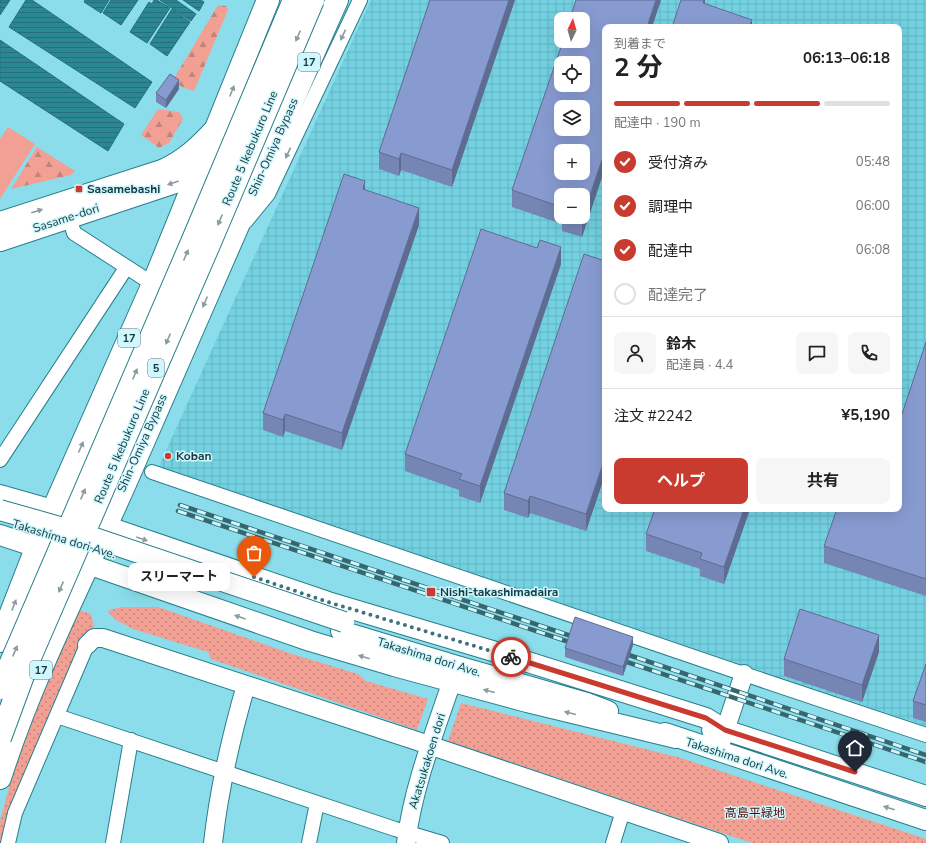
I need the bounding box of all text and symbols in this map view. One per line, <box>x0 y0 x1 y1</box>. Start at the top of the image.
north arrow <box>554 12 590 48</box>
map controls <box>554 12 590 224</box>
one-way arrow <box>295 30 301 41</box>
one-way arrow <box>340 30 346 41</box>
text: 到着まで <box>614 35 666 53</box>
text: 06:13–06:18 <box>803 48 890 68</box>
text: 2 分 <box>614 50 663 85</box>
road number: 17 <box>298 53 320 71</box>
button: locate <box>554 56 590 92</box>
one-way arrow <box>229 85 235 96</box>
street label: Route 5 Ikebukuro Line <box>219 88 281 208</box>
street label: Shin-Omiya Bypass <box>244 95 302 199</box>
button: layers <box>554 100 590 136</box>
text: 配達中 · 190 m <box>614 114 701 132</box>
button: + <box>554 144 590 180</box>
one-way arrow <box>285 147 291 158</box>
icon: check <box>614 151 636 173</box>
text: 受付済み <box>648 153 708 173</box>
text: 05:48 <box>856 153 890 171</box>
one-way arrow <box>166 180 178 186</box>
place label: Sasamebashi <box>87 181 160 197</box>
marker: Sasamebashi <box>74 184 84 194</box>
button: − <box>554 188 590 224</box>
icon: check <box>614 195 636 217</box>
text: 調理中 <box>648 197 693 217</box>
text: 06:00 <box>856 197 890 215</box>
street label: Sasame-dori <box>31 200 101 236</box>
one-way arrow <box>31 208 43 214</box>
one-way arrow <box>216 214 222 226</box>
icon: check <box>614 239 636 261</box>
text: 配達中 <box>648 241 693 261</box>
text: 06:08 <box>856 241 890 259</box>
one-way arrow <box>183 249 189 261</box>
text: 配達完了 <box>648 285 708 305</box>
one-way arrow <box>201 296 207 308</box>
road number: 17 <box>118 329 140 347</box>
button: person <box>614 332 656 374</box>
button: chat <box>796 332 838 374</box>
button: phone <box>848 332 890 374</box>
one-way arrow <box>165 334 171 345</box>
text: 鈴木 <box>666 334 696 354</box>
text: 配達員 · 4.4 <box>666 356 733 374</box>
road number: 5 <box>148 359 164 377</box>
one-way arrow <box>132 368 138 380</box>
street label: Route 5 Ikebukuro Line <box>91 386 153 506</box>
street label: Shin-Omiya Bypass <box>113 391 171 495</box>
text: ¥5,190 <box>841 405 890 425</box>
text: 注文 #2242 <box>614 406 693 426</box>
one-way arrow <box>78 441 84 452</box>
place label: Koban <box>176 448 212 464</box>
marker: Koban <box>163 451 173 461</box>
button: ヘルプ <box>614 458 748 504</box>
button: 共有 <box>756 458 890 504</box>
one-way arrow <box>80 488 86 499</box>
street label: Takashima dori Ave. <box>10 516 118 562</box>
one-way arrow <box>137 536 149 542</box>
pin <box>237 536 271 577</box>
icon: bag <box>243 542 265 564</box>
callout: スリーマート <box>128 563 230 591</box>
text: スリーマート <box>140 568 218 586</box>
one-way arrow <box>57 581 63 593</box>
place label: Nishi-takashimadaira <box>440 584 558 600</box>
marker: Nishi-takashimadaira <box>425 586 437 598</box>
one-way arrow <box>11 598 17 610</box>
one-way arrow <box>234 613 246 619</box>
street label: Takashima dori Ave. <box>375 634 483 680</box>
courier <box>491 637 531 677</box>
one-way arrow <box>12 645 18 657</box>
icon: bike <box>500 646 522 668</box>
one-way arrow <box>358 654 370 660</box>
road number: 17 <box>30 661 52 679</box>
one-way arrow <box>483 688 495 694</box>
one-way arrow <box>564 709 577 715</box>
street label: Akatsukakoen dori <box>405 711 449 811</box>
pin <box>838 731 872 772</box>
street label: Takashima dori Ave. <box>683 734 791 782</box>
icon: home <box>844 737 866 759</box>
one-way arrow <box>883 804 895 810</box>
park label: 高島平緑地 <box>725 805 785 821</box>

